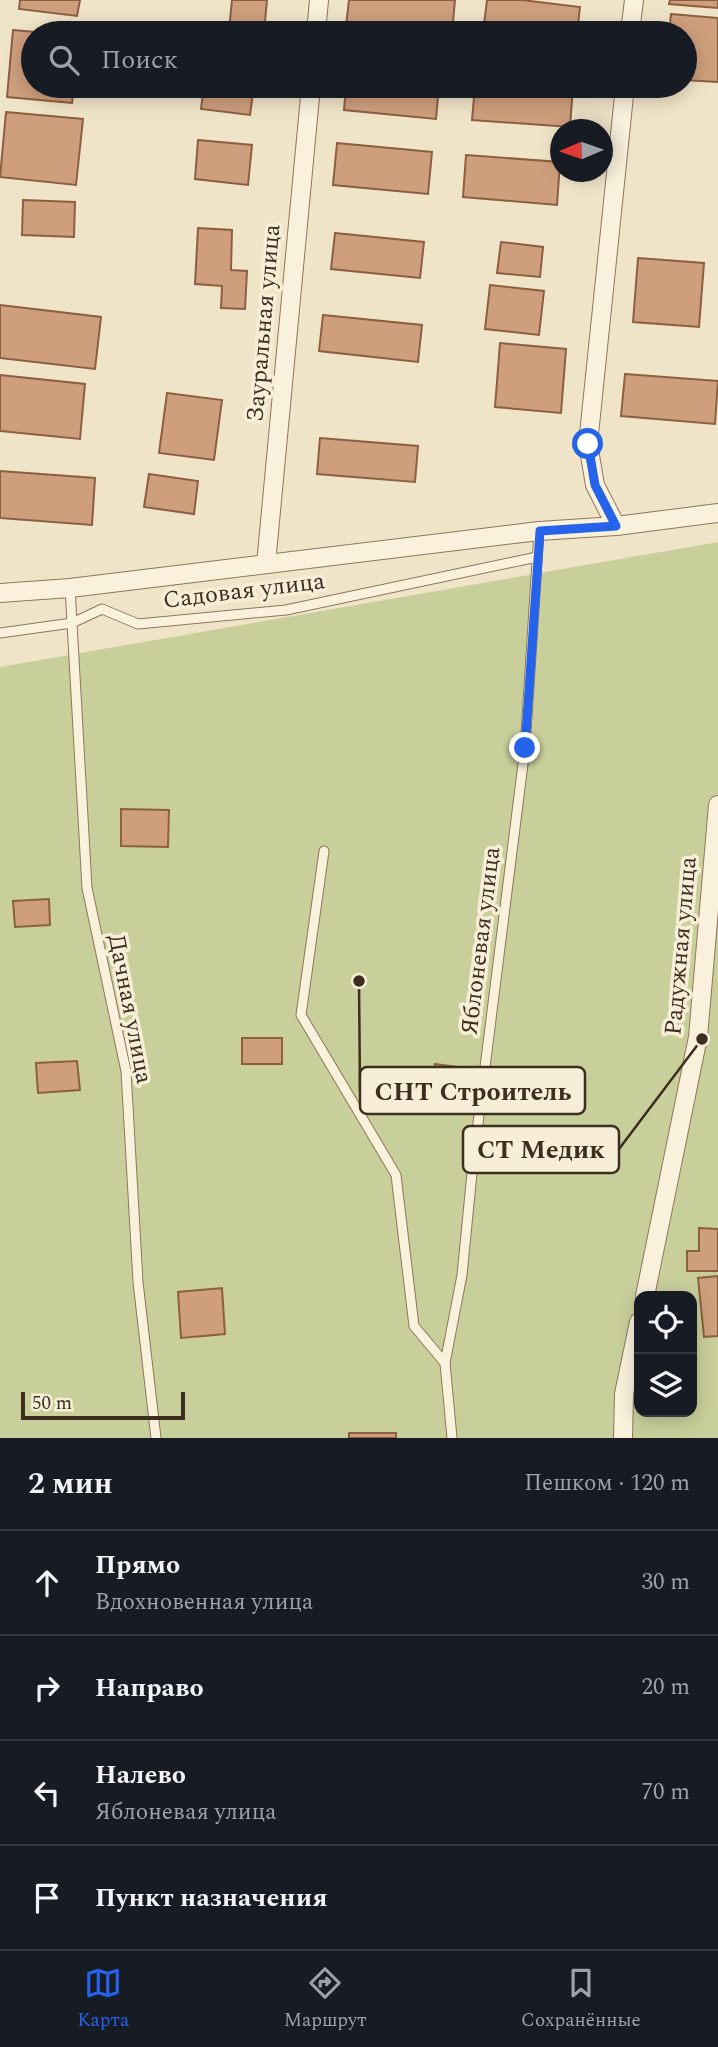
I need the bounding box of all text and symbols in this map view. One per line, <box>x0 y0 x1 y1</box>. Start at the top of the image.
search box <box>21 21 697 98</box>
text: Поиск <box>101 40 178 80</box>
icon: search <box>45 41 83 79</box>
north arrow <box>550 119 613 182</box>
street label: Зауральная улица <box>237 222 291 423</box>
route start <box>572 428 603 459</box>
street label: Садовая улица <box>161 563 327 619</box>
route end <box>509 732 540 763</box>
street label: Яблоневая улица <box>452 845 510 1037</box>
street label: Радужная улица <box>655 855 707 1037</box>
street label: Дачная улица <box>98 931 162 1087</box>
callout: СНТ Строитель <box>360 1067 585 1114</box>
text: СНТ Строитель <box>374 1072 572 1112</box>
callout: СТ Медик <box>463 1126 619 1173</box>
text: СТ Медик <box>477 1130 605 1170</box>
map controls <box>634 1291 697 1417</box>
button: locate <box>634 1291 697 1354</box>
button: layers <box>634 1354 697 1417</box>
scale bar <box>21 1389 186 1421</box>
text: 50 m <box>32 1389 72 1418</box>
text: 2 мин <box>28 1461 113 1507</box>
text: Пешком · 120 m <box>524 1466 690 1501</box>
text: Прямо <box>95 1545 180 1585</box>
icon: ahead <box>28 1564 66 1602</box>
text: 30 m <box>641 1565 690 1600</box>
text: Вдохновенная улица <box>95 1585 313 1620</box>
text: Направо <box>95 1668 204 1708</box>
icon: right <box>28 1669 66 1707</box>
text: 20 m <box>641 1670 690 1705</box>
text: Налево <box>95 1755 186 1795</box>
icon: left <box>28 1774 66 1812</box>
text: 70 m <box>641 1775 690 1810</box>
text: Яблоневая улица <box>95 1795 276 1830</box>
text: Пункт назначения <box>95 1878 328 1918</box>
icon: arrive <box>28 1879 66 1917</box>
tab: Карта <box>77 1964 129 2035</box>
tab: Маршрут <box>284 1964 367 2035</box>
tab: Сохранённые <box>521 1964 641 2035</box>

